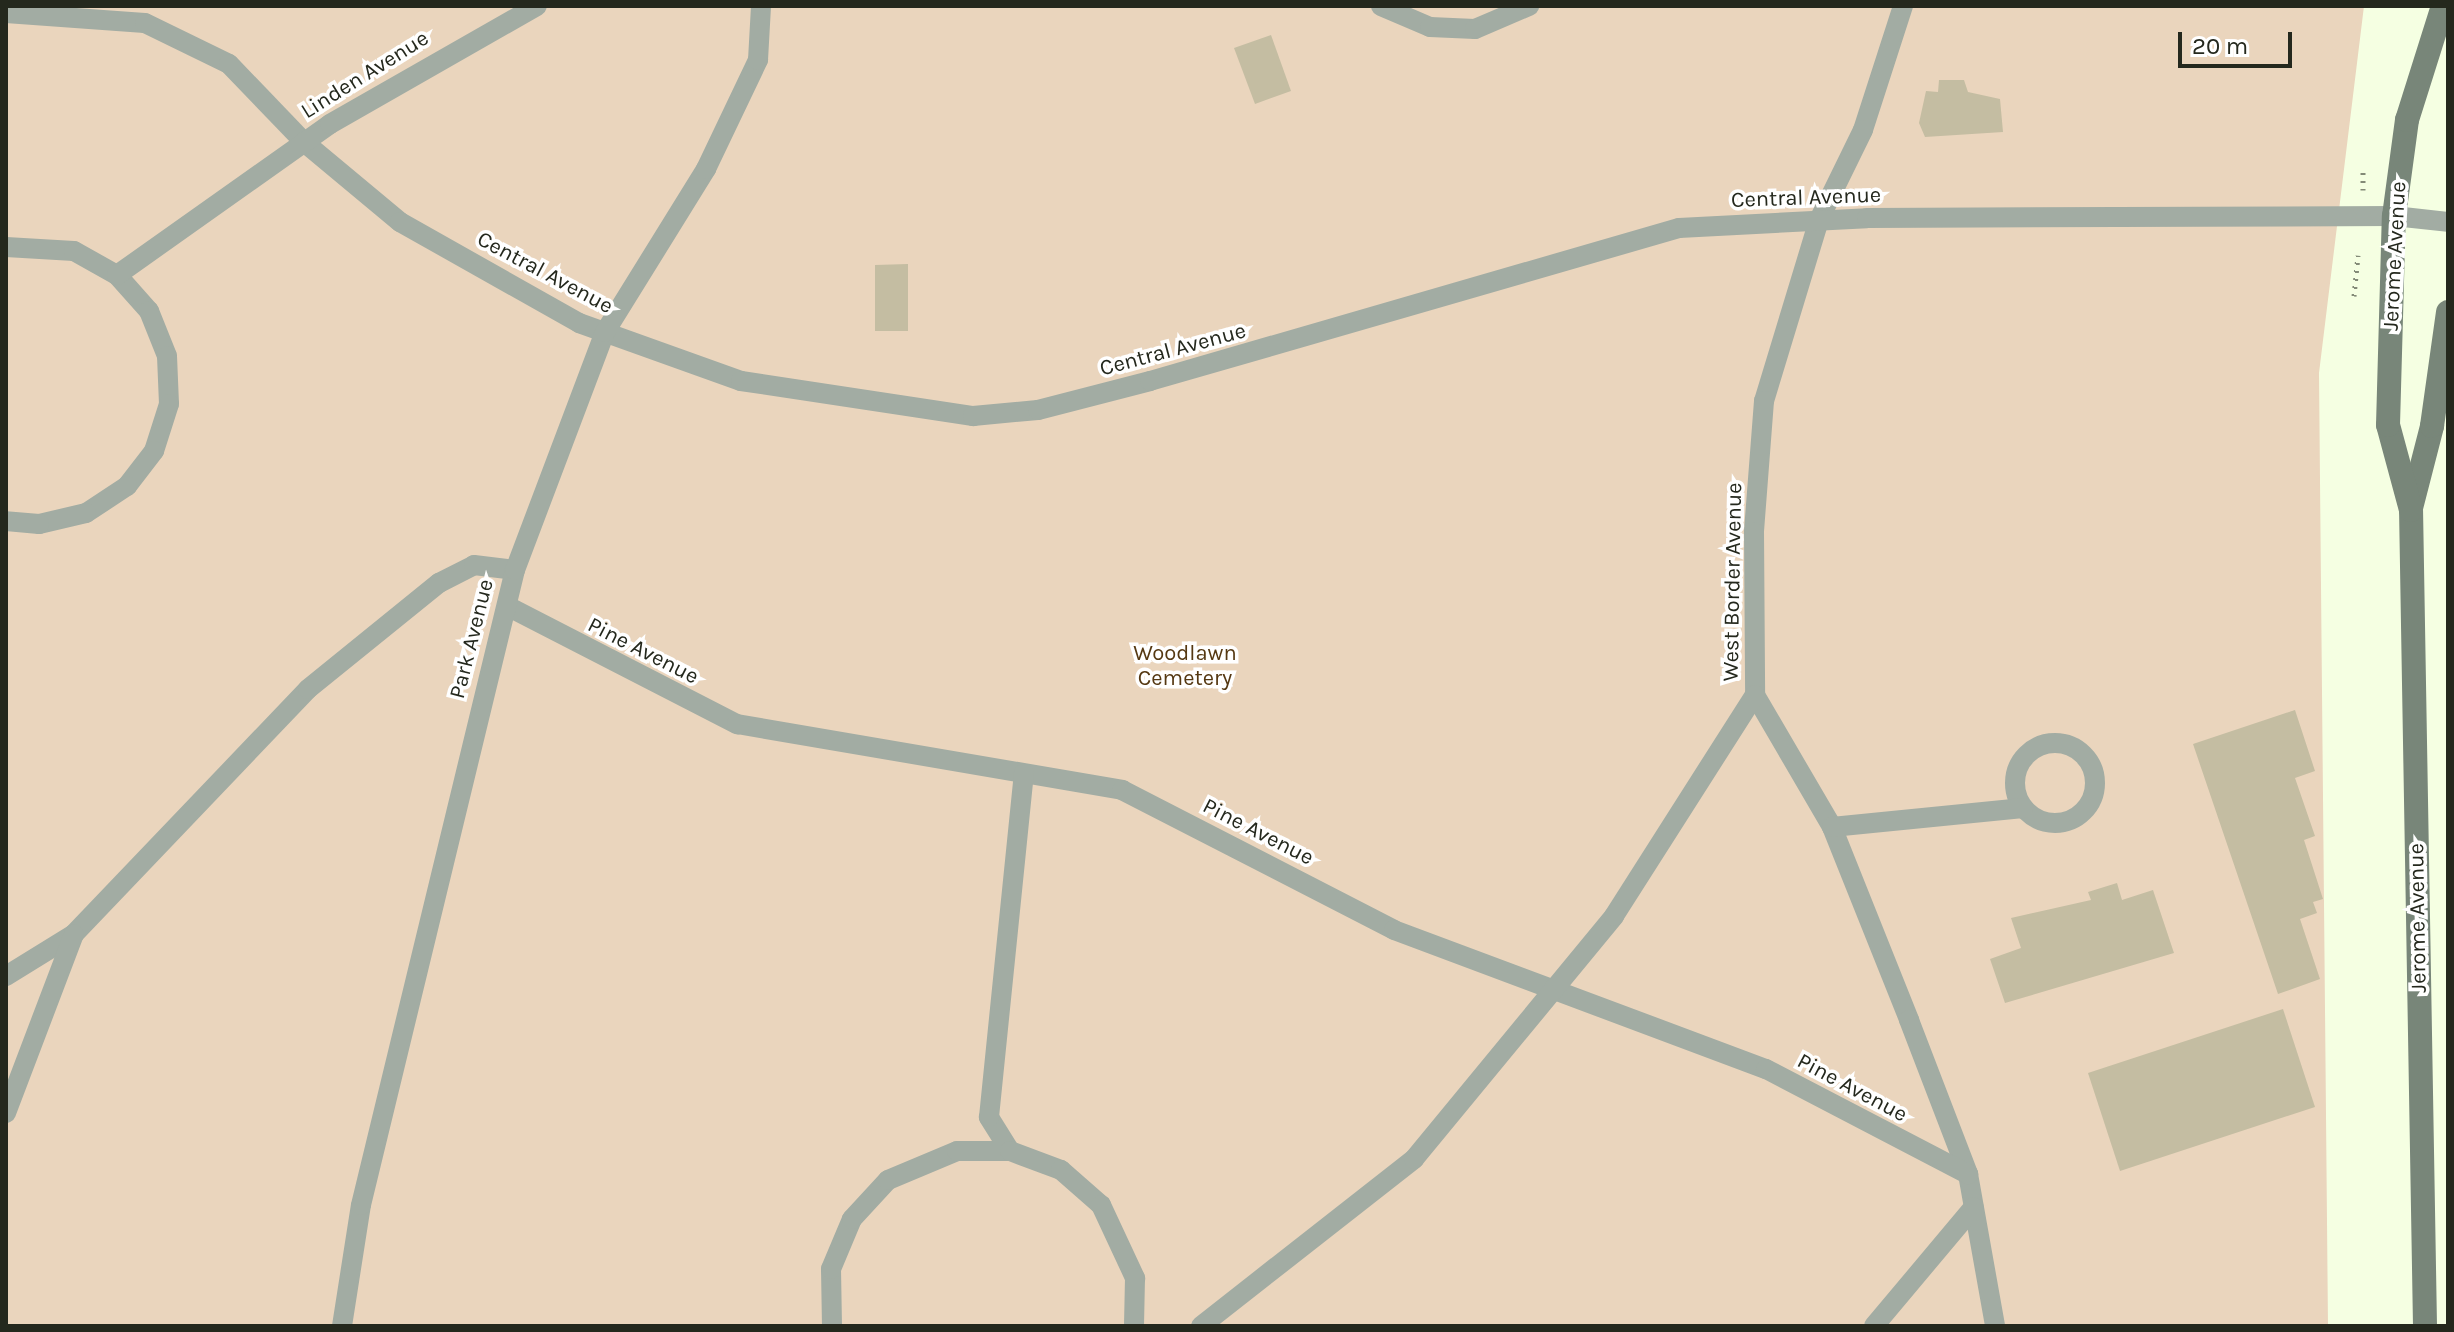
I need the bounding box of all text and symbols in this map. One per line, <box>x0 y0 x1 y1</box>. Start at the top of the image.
scale bar <box>2182 16 2296 66</box>
street label: Linden Avenue <box>296 25 434 125</box>
text: 20 m <box>2192 32 2248 60</box>
street label: Jerome Avenue <box>2378 181 2412 331</box>
street label: Central Avenue <box>1730 182 1882 214</box>
street label: Central Avenue <box>473 226 617 320</box>
street label: Central Avenue <box>1097 318 1249 382</box>
street label: West Border Avenue <box>1718 482 1748 682</box>
street label: Park Avenue <box>444 576 500 702</box>
street label: Pine Avenue <box>583 612 703 690</box>
park label: Woodlawn Cemetery <box>1133 640 1237 692</box>
street label: Pine Avenue <box>1198 793 1318 871</box>
street label: Jerome Avenue <box>2403 843 2433 993</box>
street label: Pine Avenue <box>1792 1048 1912 1128</box>

